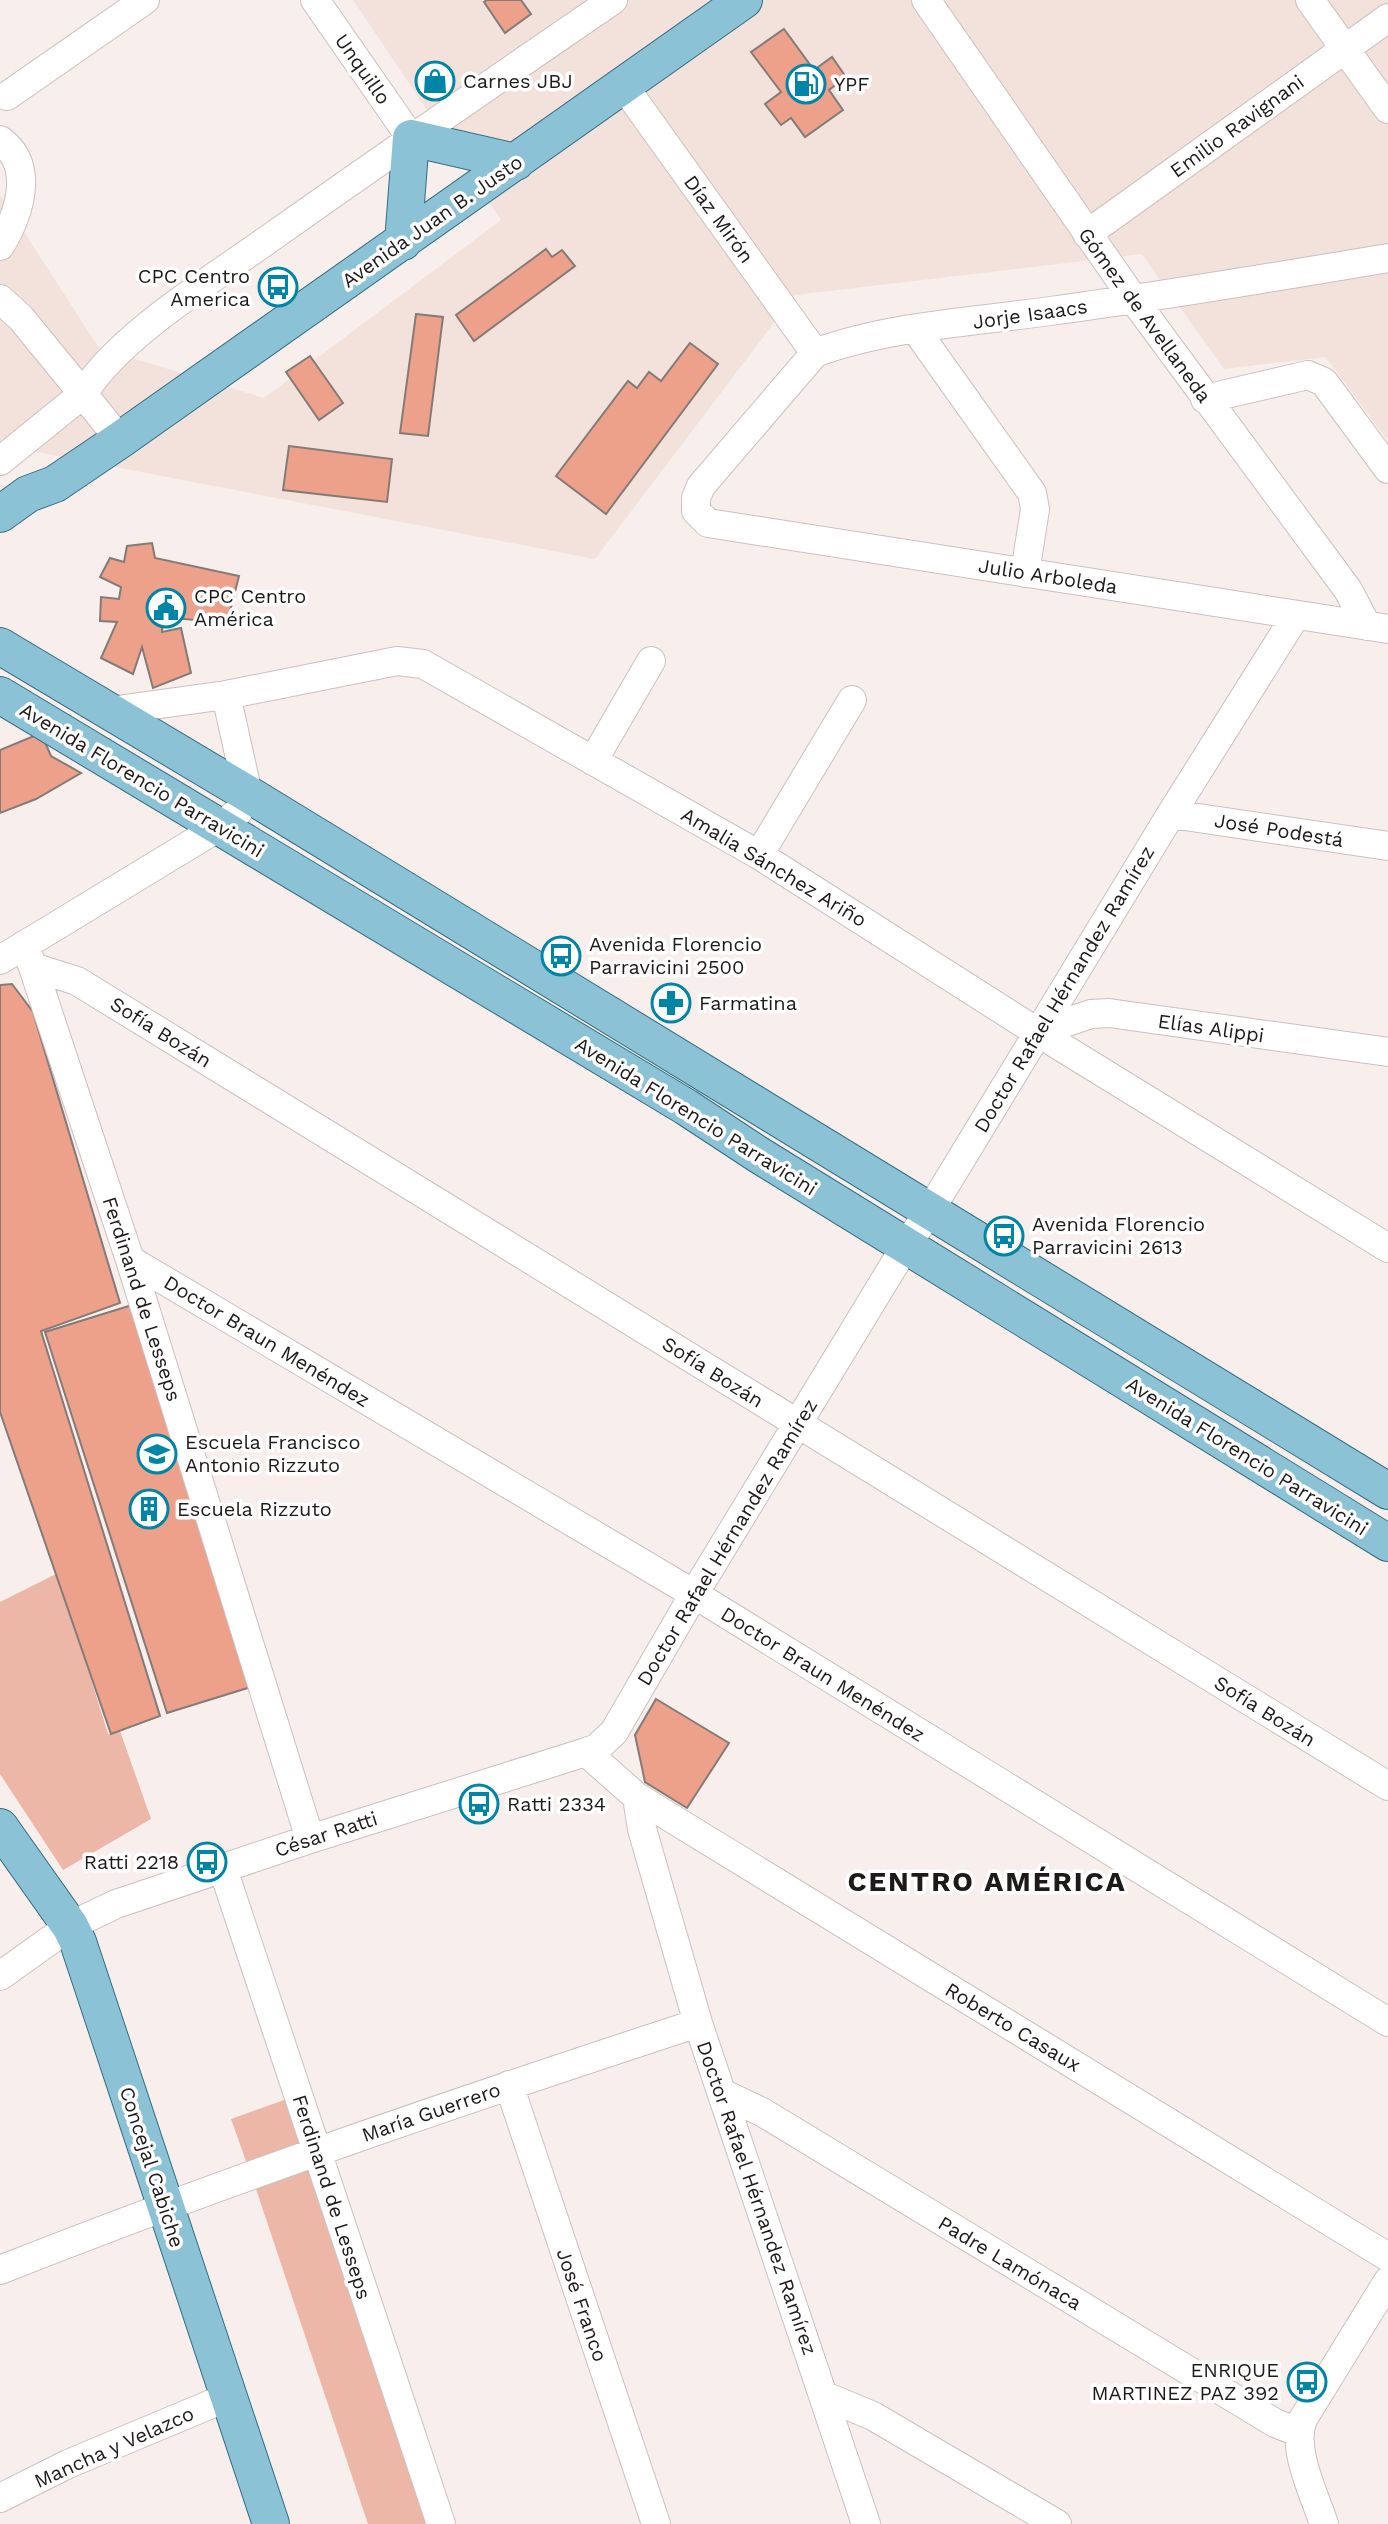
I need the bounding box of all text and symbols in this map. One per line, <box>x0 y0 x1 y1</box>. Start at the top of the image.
street label: Unquillo <box>330 29 396 109</box>
shop icon: Carnes JBJ <box>414 60 456 102</box>
fuel station icon: YPF <box>785 63 827 105</box>
place label: Carnes JBJ <box>463 69 573 93</box>
street label: Emilio Ravignani <box>1165 69 1309 183</box>
place label: YPF <box>834 72 869 96</box>
street label: Avenida Juan B. Justo <box>337 149 527 293</box>
street label: Díaz Mirón <box>679 170 759 268</box>
street label: Gómez de Avellaneda <box>1073 223 1217 407</box>
place label: CPC Centro America <box>138 264 250 311</box>
bus stop icon: CPC Centro America <box>257 266 299 308</box>
street label: Jorje Isaacs <box>971 294 1089 334</box>
street label: Julio Arboleda <box>977 553 1119 599</box>
place label: CPC Centro América <box>194 584 306 631</box>
public building icon: CPC Centro América <box>145 587 187 629</box>
street label: Avenida Florencio Parravicini <box>16 698 268 862</box>
street label: Amalia Sánchez Ariño <box>677 802 871 932</box>
street label: José Podestá <box>1213 808 1345 852</box>
street label: Doctor Rafael Hérnandez Ramírez <box>969 841 1159 1137</box>
place label: Avenida Florencio Parravicini 2500 <box>589 932 762 979</box>
bus stop icon: Avenida Florencio Parravicini 2500 <box>540 935 582 977</box>
pharmacy icon: Farmatina <box>650 982 692 1024</box>
street label: Sofía Bozán <box>106 991 216 1073</box>
place label: Farmatina <box>699 991 797 1015</box>
street label: Elías Alippi <box>1156 1009 1266 1047</box>
street label: Avenida Florencio Parravicini <box>571 1032 821 1200</box>
street label: Ferdinand de Lesseps <box>98 1194 186 1404</box>
place label: Avenida Florencio Parravicini 2613 <box>1032 1212 1205 1259</box>
bus stop icon: Avenida Florencio Parravicini 2613 <box>983 1215 1025 1257</box>
street label: Doctor Braun Menéndez <box>160 1270 374 1412</box>
street label: Sofía Bozán <box>658 1331 768 1413</box>
street label: Avenida Florencio Parravicini <box>1122 1372 1372 1540</box>
street label: Doctor Rafael Hérnandez Ramírez <box>632 1394 822 1690</box>
place label: Escuela Francisco Antonio Rizzuto <box>185 1430 360 1477</box>
school or university icon: Escuela Francisco Antonio Rizzuto <box>136 1433 178 1475</box>
building icon: Escuela Rizzuto <box>128 1488 170 1530</box>
place label: Escuela Rizzuto <box>177 1497 332 1521</box>
street label: Doctor Braun Menéndez <box>717 1601 929 1747</box>
street label: Sofía Bozán <box>1210 1670 1320 1752</box>
bus stop icon: Ratti 2334 <box>458 1783 500 1825</box>
place label: Ratti 2334 <box>507 1792 606 1816</box>
street label: César Ratti <box>272 1806 380 1862</box>
bus stop icon: Ratti 2218 <box>186 1841 228 1883</box>
place label: Ratti 2218 <box>84 1850 179 1874</box>
district label: CENTRO AMÉRICA <box>847 1865 1127 1898</box>
street label: Roberto Casaux <box>941 1977 1085 2077</box>
street label: Doctor Rafael Hérnandez Ramírez <box>692 2038 822 2358</box>
street label: María Guerrero <box>358 2077 504 2147</box>
street label: Concejal Cabiche <box>115 2084 189 2250</box>
street label: Ferdinand de Lesseps <box>288 2092 376 2302</box>
street label: Padre Lamónaca <box>934 2211 1086 2315</box>
street label: José Franco <box>551 2245 613 2365</box>
place label: ENRIQUE MARTINEZ PAZ 392 <box>1091 2358 1279 2405</box>
bus stop icon: ENRIQUE MARTINEZ PAZ 392 <box>1286 2361 1328 2403</box>
street label: Mancha y Velazco <box>30 2401 198 2493</box>

